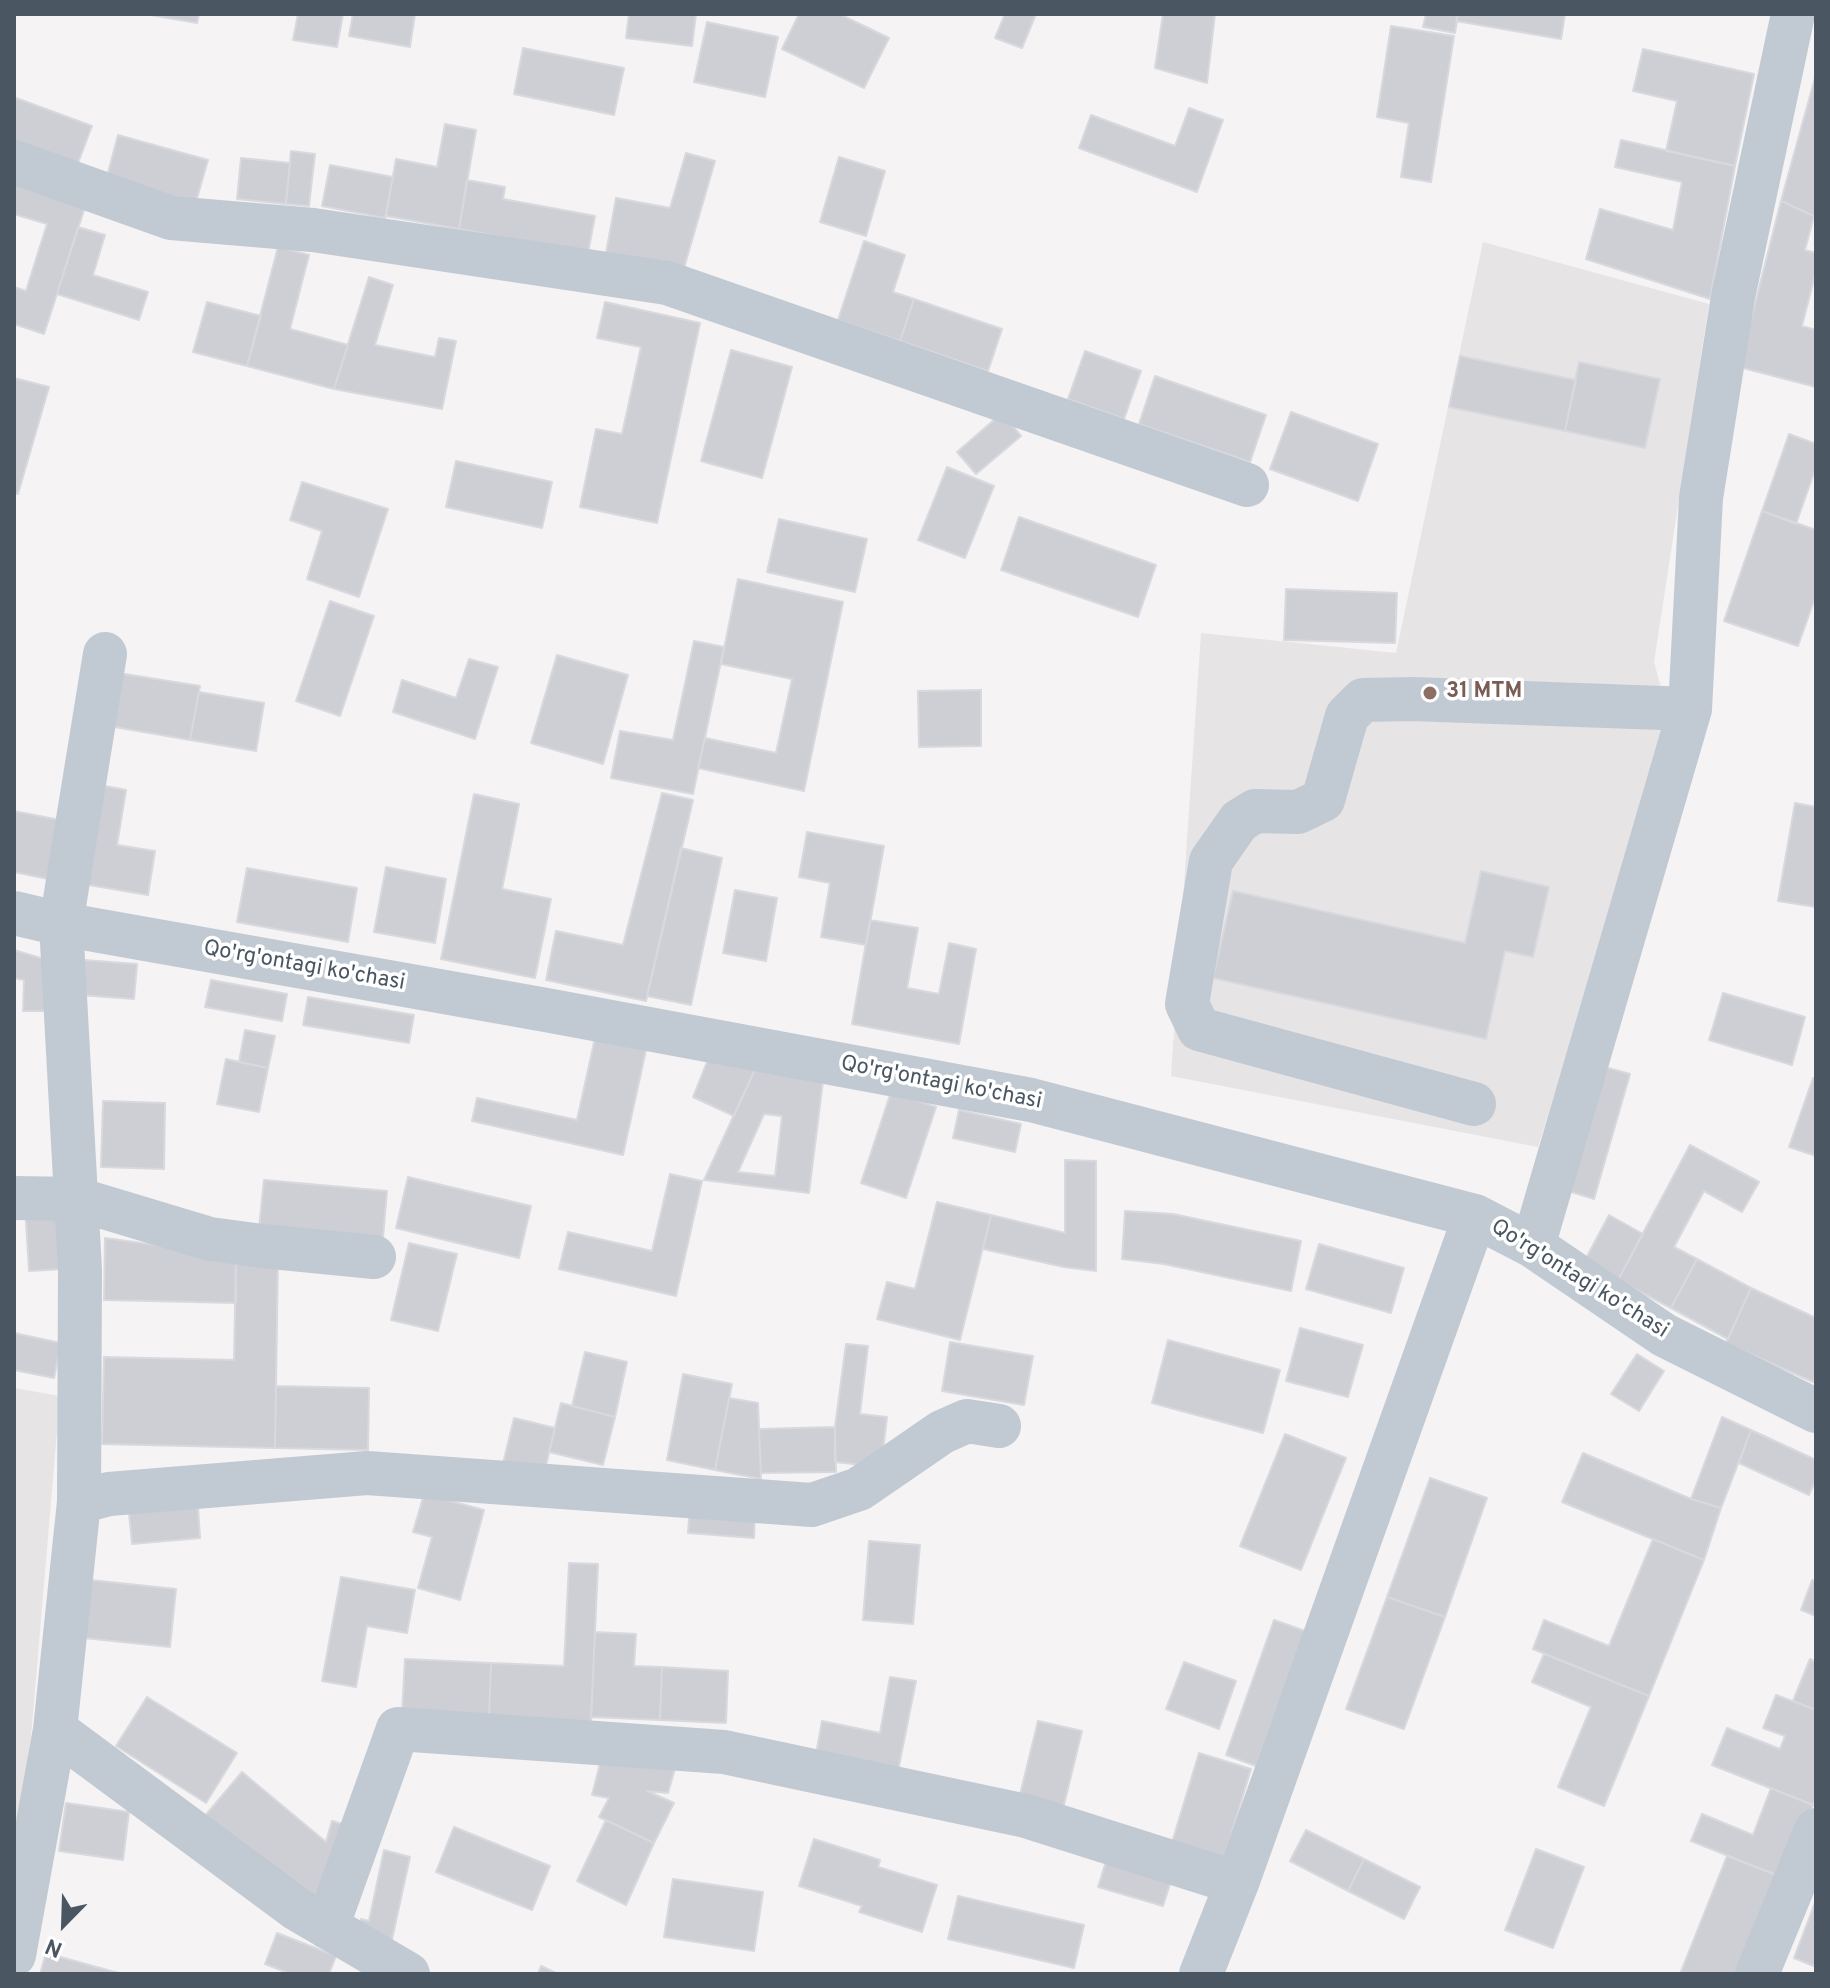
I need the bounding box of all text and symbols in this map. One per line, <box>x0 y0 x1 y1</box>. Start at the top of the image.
place label: 31 MTM <box>1446 680 1522 706</box>
marker: 31 MTM <box>1421 684 1439 702</box>
street label: Qo'rg'ontagi ko'chasi <box>201 936 407 998</box>
street label: Qo'rg'ontagi ko'chasi <box>838 1052 1044 1116</box>
street label: Qo'rg'ontagi ko'chasi <box>1485 1215 1673 1345</box>
north arrow <box>24 1884 104 1964</box>
text: N <box>42 1931 67 1962</box>

